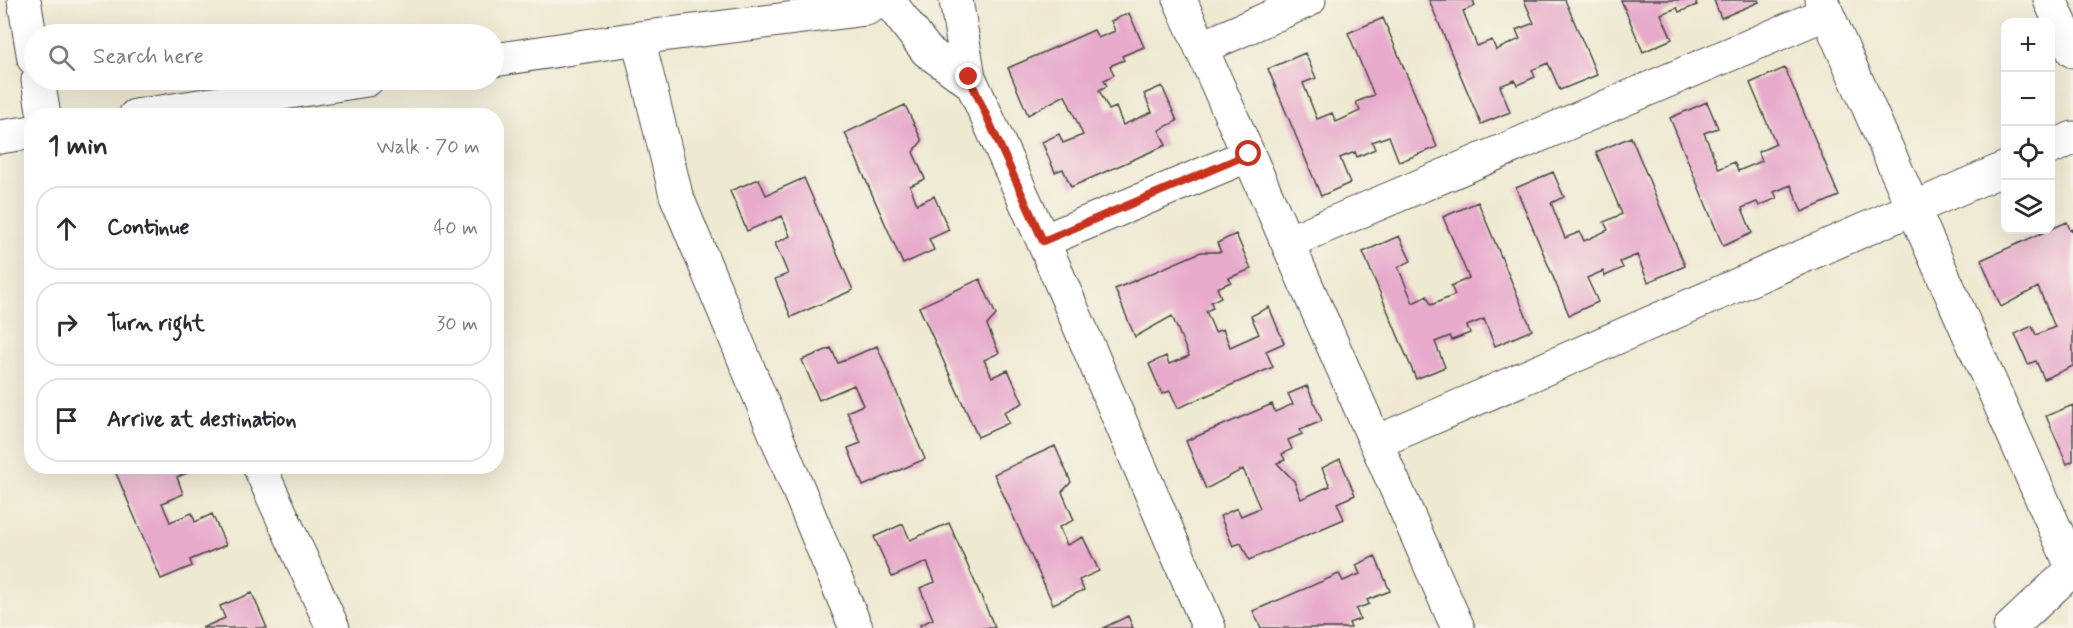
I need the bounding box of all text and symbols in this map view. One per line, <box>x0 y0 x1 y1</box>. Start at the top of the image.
map controls <box>2001 18 2055 234</box>
button: + <box>2001 18 2055 72</box>
search box <box>24 24 504 90</box>
icon: search <box>45 41 78 74</box>
text: Search here <box>93 43 204 71</box>
route end <box>955 63 981 89</box>
button: − <box>2001 72 2055 126</box>
button: locate <box>2001 126 2055 180</box>
text: 1 min <box>48 130 108 164</box>
text: Walk · 70 m <box>377 134 480 161</box>
route start <box>1235 140 1261 166</box>
button: layers <box>2001 180 2055 234</box>
icon: ahead <box>50 212 83 245</box>
text: Continue <box>107 214 189 242</box>
text: 40 m <box>434 215 478 242</box>
icon: right <box>50 308 83 341</box>
text: Turn right <box>107 310 205 338</box>
text: 30 m <box>436 311 478 338</box>
icon: arrive <box>50 404 83 437</box>
text: Arrive at destination <box>107 406 297 434</box>

